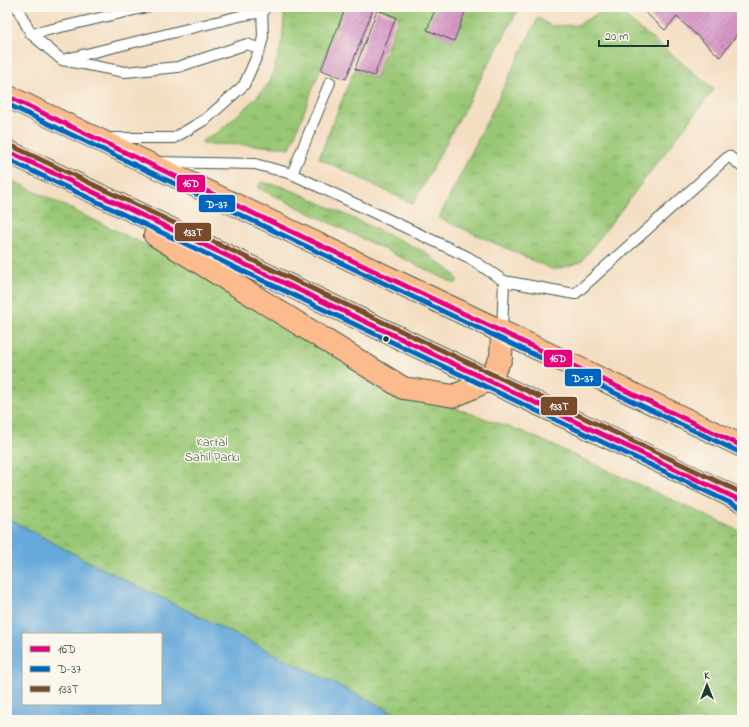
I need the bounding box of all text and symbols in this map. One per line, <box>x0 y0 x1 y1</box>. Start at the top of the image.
scale bar <box>599 22 668 48</box>
text: 20 m <box>605 28 628 46</box>
line badge: 16D <box>176 174 206 193</box>
text: 16D <box>183 176 199 192</box>
line badge: D-37 <box>198 194 236 213</box>
text: D-37 <box>205 197 228 213</box>
line badge: 133T <box>174 222 212 242</box>
text: 133T <box>184 225 203 241</box>
unlabelled marker <box>381 334 391 344</box>
line badge: 16D <box>543 349 573 368</box>
text: 16D <box>550 351 566 367</box>
line badge: D-37 <box>564 368 602 387</box>
text: D-37 <box>571 371 594 387</box>
line badge: 133T <box>540 396 578 416</box>
text: 133T <box>550 399 569 415</box>
park label: Kartal Sahil Parkı <box>184 433 240 467</box>
legend <box>22 633 162 705</box>
text: 16D <box>58 641 76 659</box>
text: D-37 <box>57 661 81 679</box>
north arrow <box>687 665 727 705</box>
text: K <box>704 668 710 684</box>
text: 133T <box>58 681 79 699</box>

